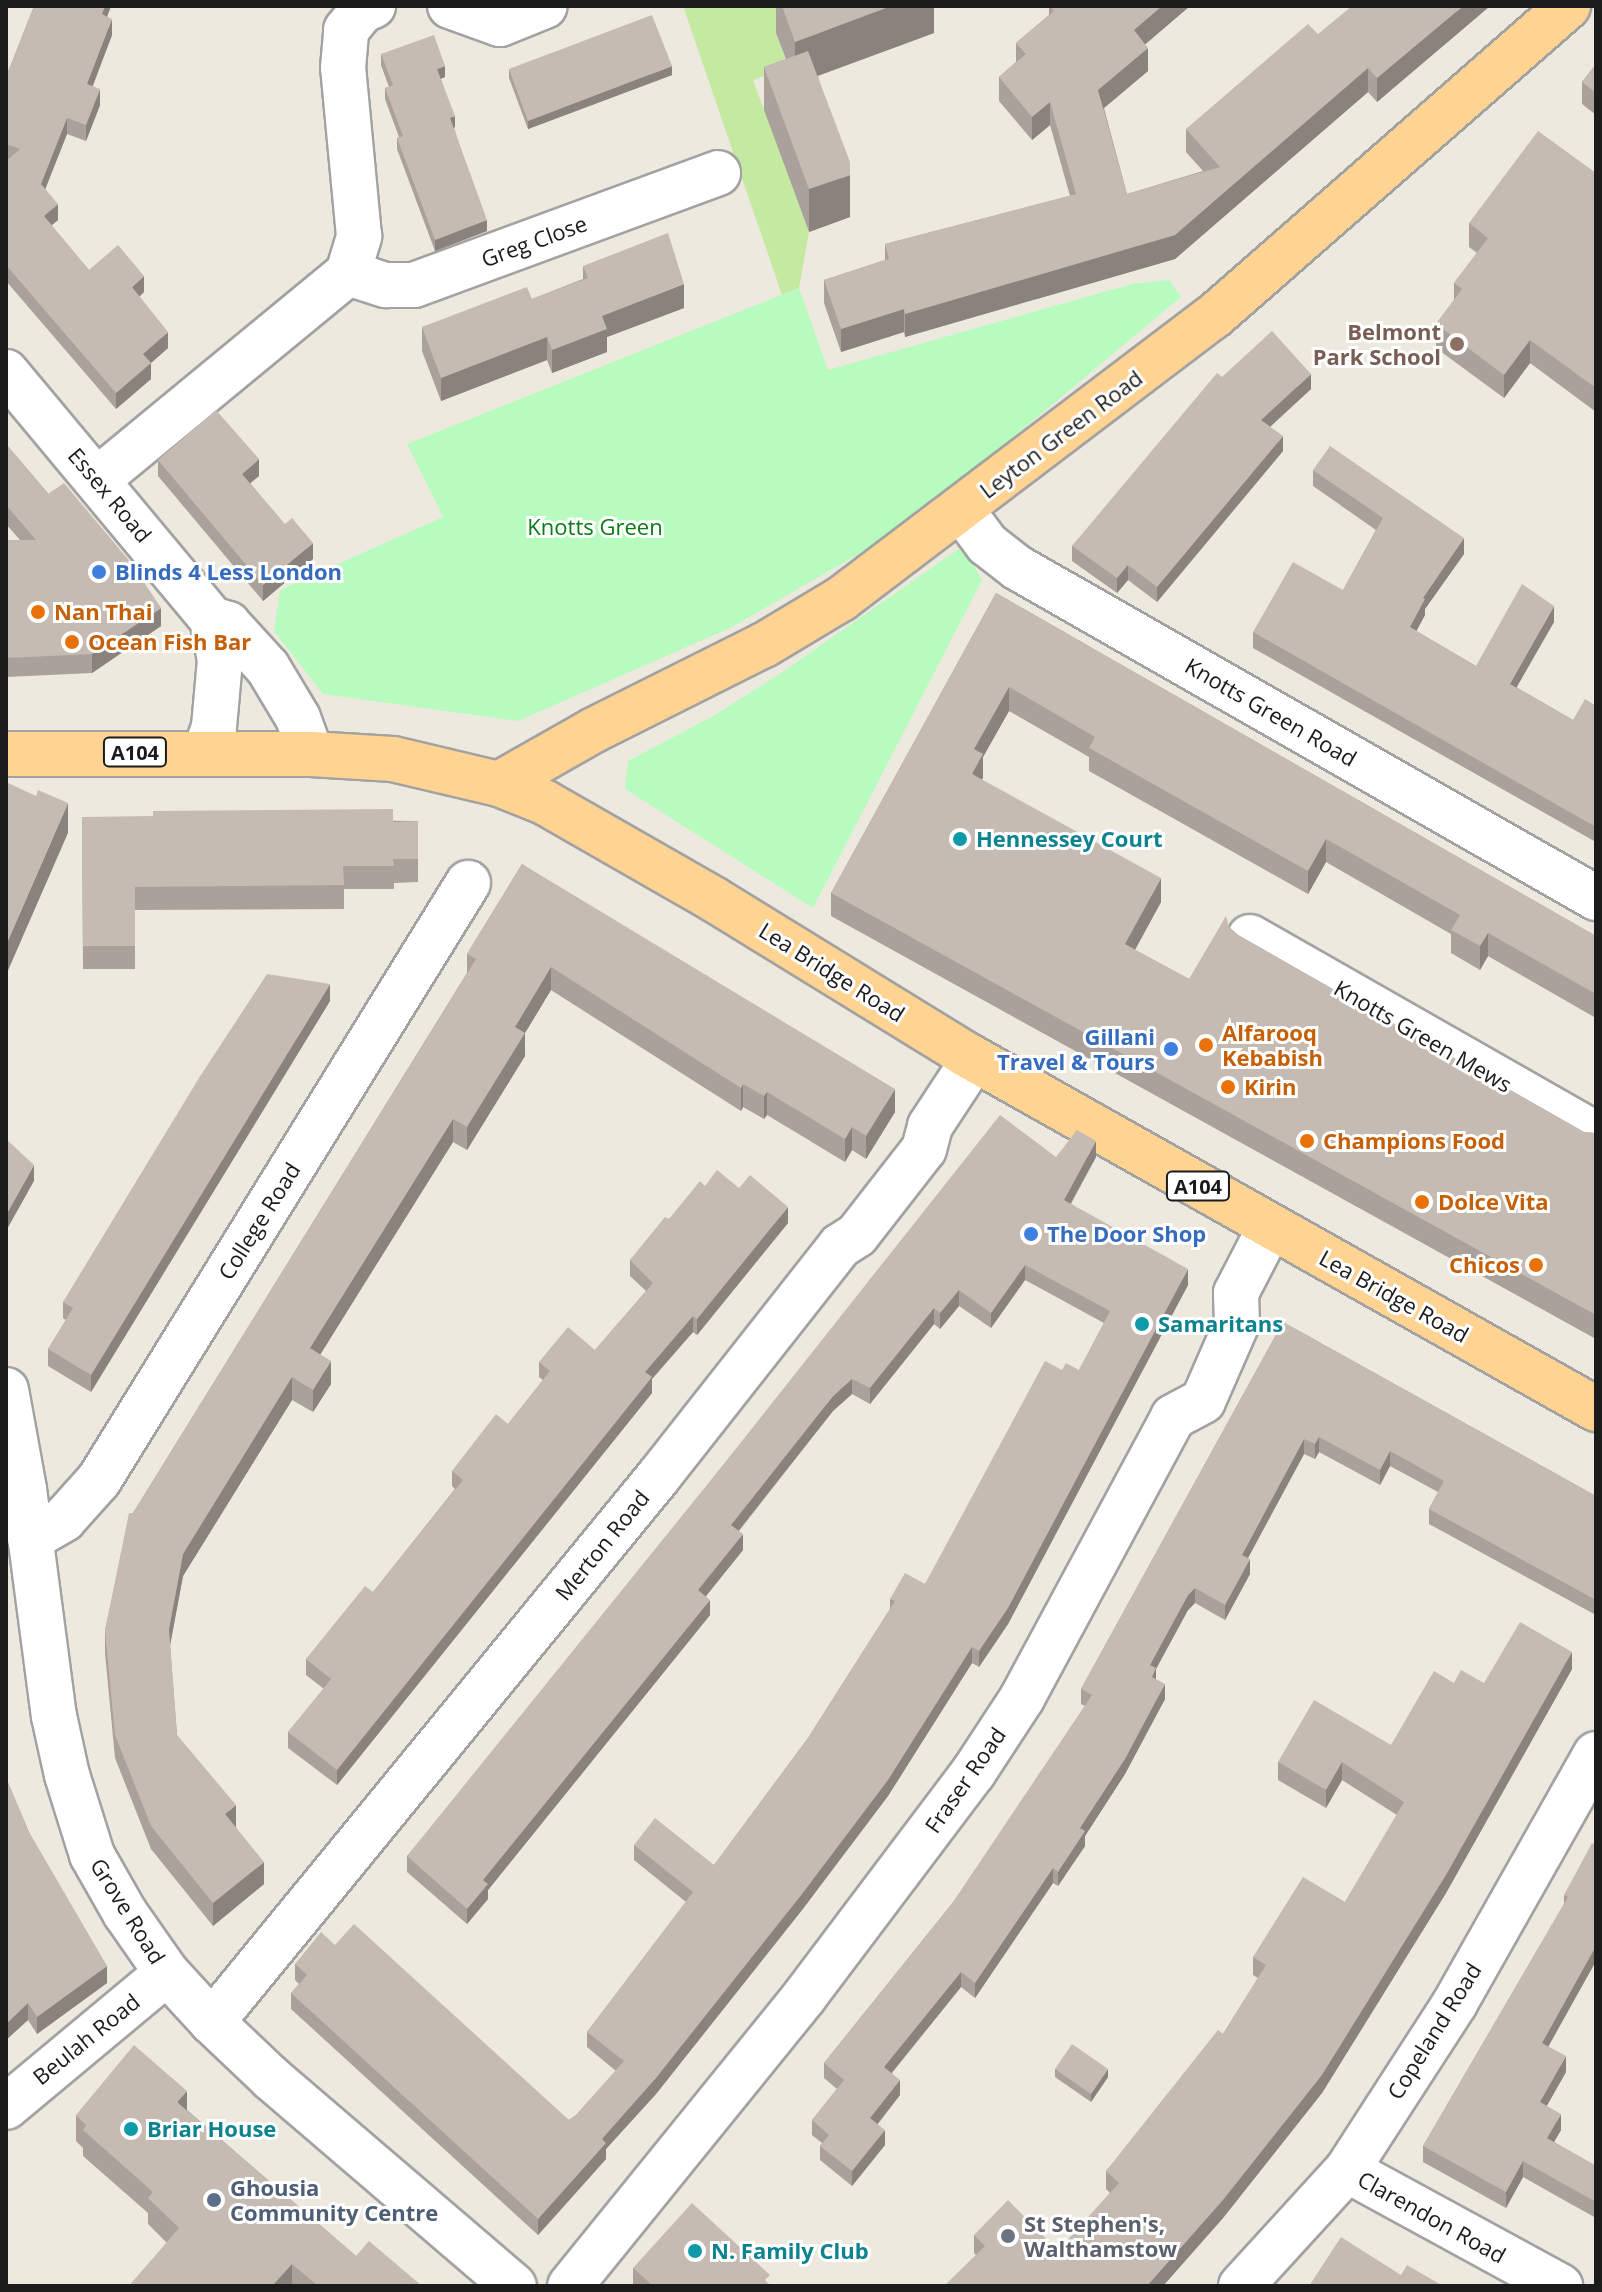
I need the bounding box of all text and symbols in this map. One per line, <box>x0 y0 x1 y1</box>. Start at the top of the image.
street label: Greg Close <box>478 210 590 272</box>
place label: Belmont Park School <box>1313 318 1441 370</box>
marker: Belmont Park School <box>1448 335 1466 353</box>
street label: Leyton Green Road <box>975 364 1147 504</box>
street label: Essex Road <box>63 442 157 548</box>
park label: Knotts Green <box>527 514 663 540</box>
place label: Blinds 4 Less London <box>115 559 342 585</box>
marker: Blinds 4 Less London <box>90 563 108 581</box>
place label: Nan Thai <box>54 599 153 625</box>
marker: Nan Thai <box>29 603 47 621</box>
place label: Ocean Fish Bar <box>88 629 251 655</box>
marker: Ocean Fish Bar <box>63 633 81 651</box>
street label: Knotts Green Road <box>1181 652 1361 772</box>
road number: A104 <box>101 736 169 768</box>
place label: Hennessey Court <box>976 826 1162 852</box>
marker: Hennessey Court <box>951 830 969 848</box>
street label: Lea Bridge Road <box>754 917 910 1027</box>
street label: Knotts Green Mews <box>1330 974 1516 1098</box>
place label: Alfarooq Kebabish <box>1222 1019 1323 1070</box>
place label: Gillani Travel & Tours <box>997 1023 1155 1074</box>
marker: Alfarooq Kebabish <box>1197 1036 1215 1054</box>
marker: Gillani Travel & Tours <box>1162 1040 1180 1058</box>
place label: Kirin <box>1244 1074 1296 1100</box>
marker: Kirin <box>1219 1078 1237 1096</box>
place label: Champions Food <box>1323 1128 1505 1154</box>
marker: Champions Food <box>1298 1132 1316 1150</box>
street label: College Road <box>213 1158 305 1284</box>
road number: A104 <box>1164 1170 1232 1202</box>
place label: Dolce Vita <box>1438 1189 1548 1215</box>
marker: Dolce Vita <box>1413 1193 1431 1211</box>
place label: The Door Shop <box>1047 1221 1206 1247</box>
marker: The Door Shop <box>1022 1225 1040 1243</box>
street label: Lea Bridge Road <box>1315 1244 1473 1348</box>
place label: Chicos <box>1449 1252 1520 1278</box>
marker: Chicos <box>1527 1256 1545 1274</box>
place label: Samaritans <box>1158 1311 1283 1337</box>
marker: Samaritans <box>1133 1315 1151 1333</box>
street label: Merton Road <box>550 1485 654 1605</box>
street label: Fraser Road <box>919 1722 1011 1838</box>
street label: Grove Road <box>85 1853 171 1969</box>
street label: Copeland Road <box>1382 1958 1486 2104</box>
street label: Beulah Road <box>27 1988 145 2090</box>
place label: Briar House <box>147 2116 276 2142</box>
marker: Briar House <box>122 2120 140 2138</box>
street label: Clarendon Road <box>1354 2165 1510 2269</box>
place label: Ghousia Community Centre <box>230 2174 438 2226</box>
marker: Ghousia Community Centre <box>205 2191 223 2209</box>
place label: St Stephen's, Walthamstow <box>1024 2210 1177 2262</box>
marker: St Stephen's, Walthamstow <box>999 2227 1017 2245</box>
place label: N. Family Club <box>711 2238 869 2264</box>
marker: N. Family Club <box>686 2242 704 2260</box>

